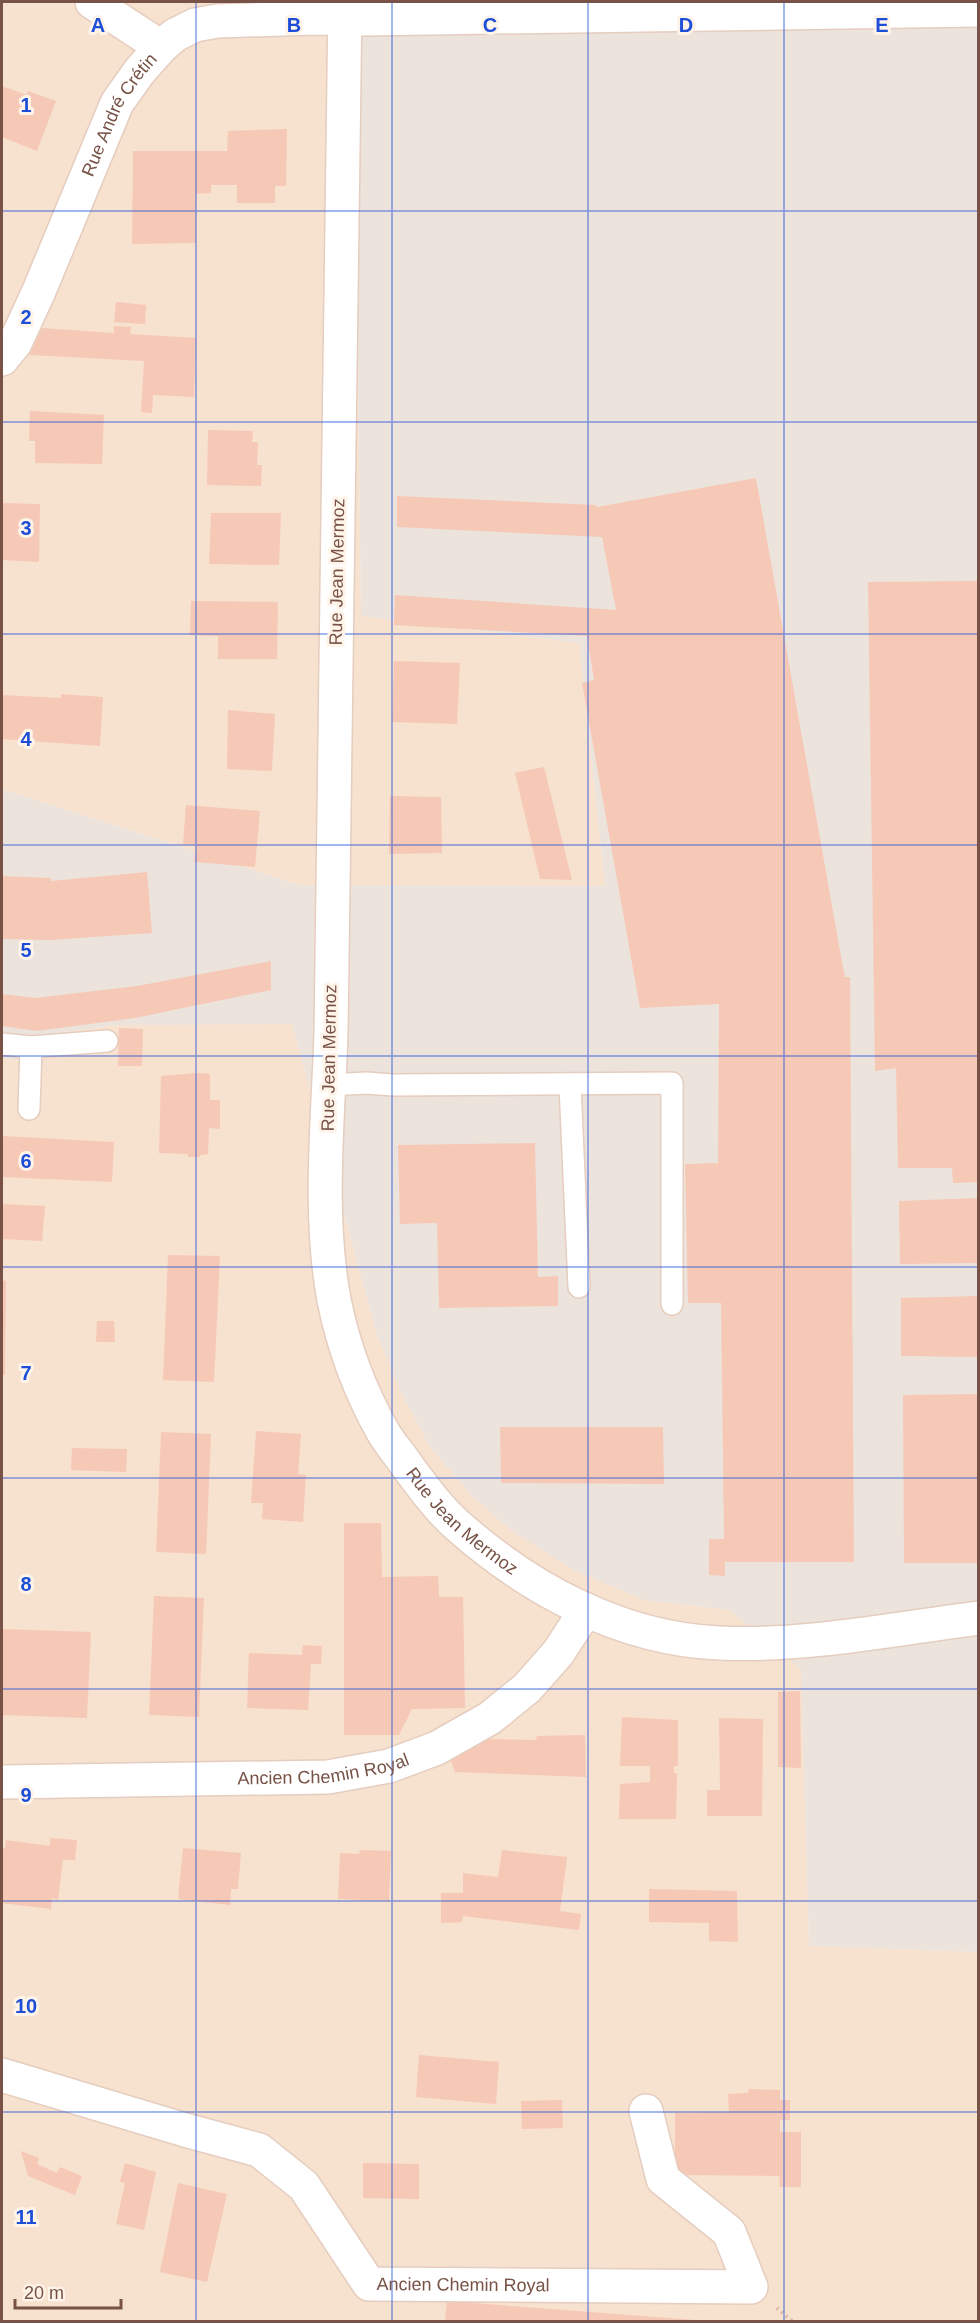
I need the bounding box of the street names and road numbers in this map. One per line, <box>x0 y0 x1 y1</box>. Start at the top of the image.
street label: Rue André Crétin <box>78 49 161 179</box>
street label: Rue Jean Mermoz <box>326 498 348 646</box>
street label: Rue Jean Mermoz <box>318 984 340 1132</box>
street label: Rue Jean Mermoz <box>402 1464 521 1579</box>
street label: Ancien Chemin Royal <box>237 1749 412 1788</box>
street label: Ancien Chemin Royal <box>376 2274 550 2295</box>

